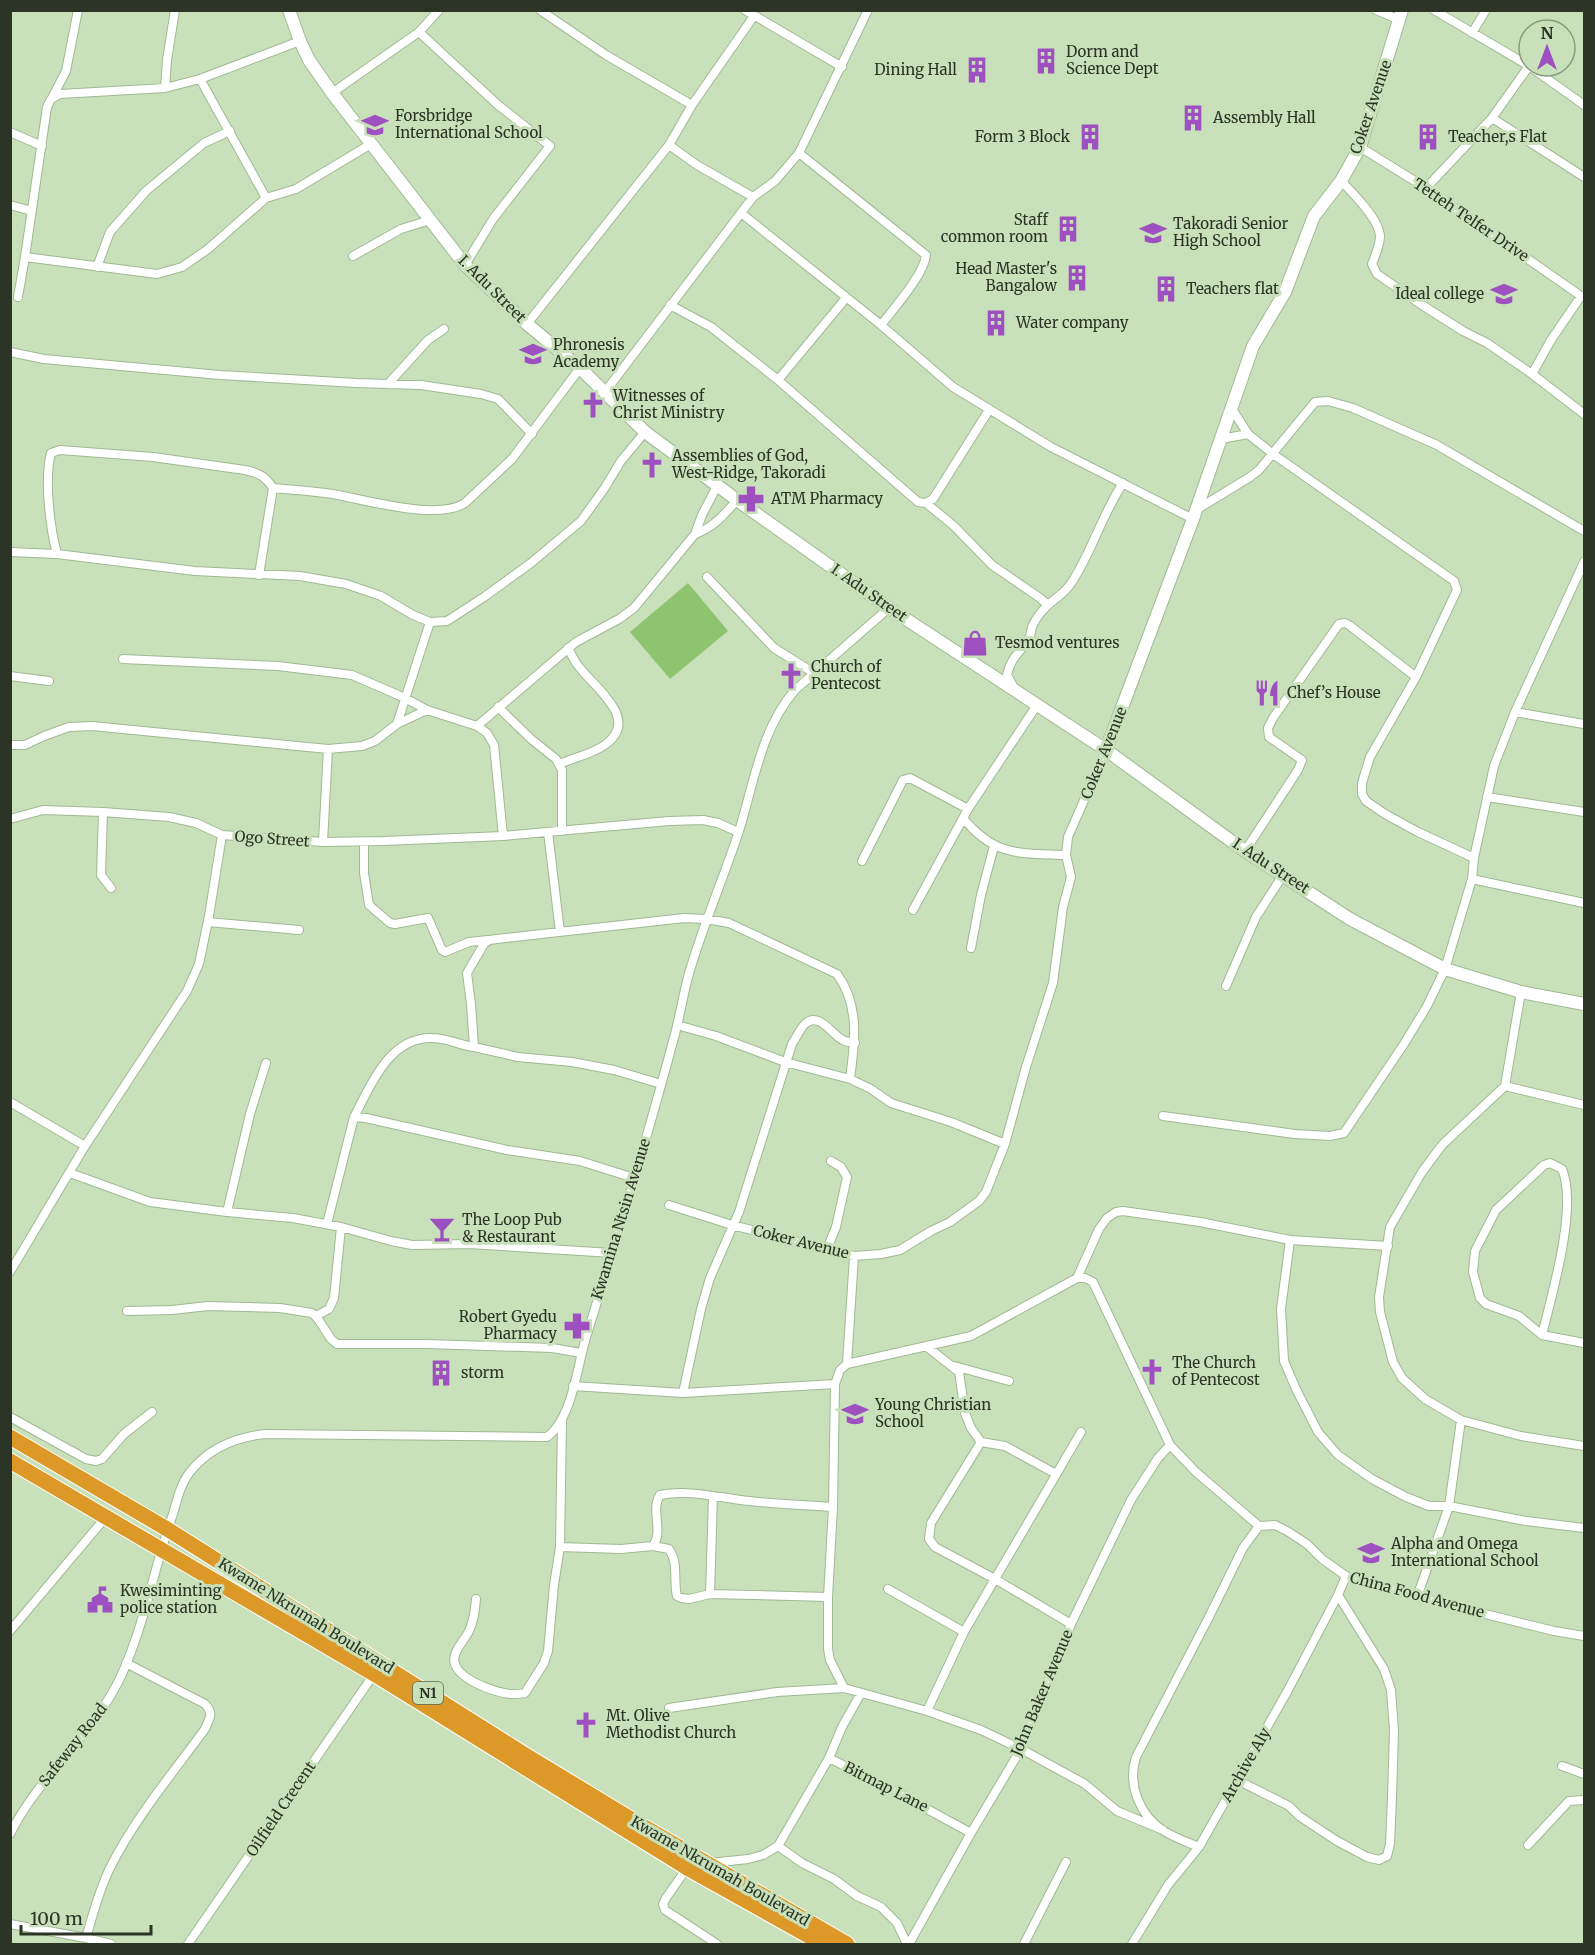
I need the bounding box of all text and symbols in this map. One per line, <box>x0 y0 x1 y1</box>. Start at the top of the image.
north arrow <box>1517 18 1577 78</box>
text: N <box>1541 23 1554 43</box>
place label: Dorm and Science Dept <box>1066 42 1159 78</box>
building icon: Dorm and Science Dept <box>1031 46 1061 76</box>
building icon: Dining Hall <box>962 55 992 85</box>
street label: Coker Avenue <box>1346 57 1396 156</box>
place label: Dining Hall <box>874 60 957 79</box>
building icon: Assembly Hall <box>1178 103 1208 133</box>
place label: Forsbridge International School <box>395 106 543 142</box>
place label: Assembly Hall <box>1212 108 1316 127</box>
school or university icon: Forsbridge International School <box>360 110 390 140</box>
building icon: Form 3 Block <box>1075 122 1105 152</box>
building icon: Teacher,s Flat <box>1413 122 1443 152</box>
place label: Form 3 Block <box>975 127 1070 146</box>
place label: Teacher,s Flat <box>1448 127 1547 146</box>
street label: Tetteh Telfer Drive <box>1410 174 1533 265</box>
place label: Staff common room <box>941 210 1049 246</box>
building icon: Staff common room <box>1053 214 1083 244</box>
place label: Takoradi Senior High School <box>1173 214 1289 250</box>
school or university icon: Takoradi Senior High School <box>1138 218 1168 248</box>
street label: I. Adu Street <box>455 251 530 327</box>
place label: Head Master's Bangalow <box>955 259 1057 295</box>
building icon: Head Master's Bangalow <box>1062 263 1092 293</box>
building icon: Teachers flat <box>1151 274 1181 304</box>
place label: Teachers flat <box>1186 279 1279 298</box>
school or university icon: Ideal college <box>1489 279 1519 309</box>
place label: Ideal college <box>1395 284 1484 303</box>
building icon: Water company <box>981 308 1011 338</box>
place label: Water company <box>1015 313 1129 332</box>
place label: Phronesis Academy <box>552 335 625 371</box>
school or university icon: Phronesis Academy <box>518 339 548 369</box>
place label: Witnesses of Christ Ministry <box>612 386 725 422</box>
church icon: Witnesses of Christ Ministry <box>578 390 608 420</box>
place label: Assemblies of God, West-Ridge, Takoradi <box>671 446 826 482</box>
church icon: Assemblies of God, West-Ridge, Takoradi <box>637 450 667 480</box>
pharmacy icon: ATM Pharmacy <box>736 484 766 514</box>
place label: ATM Pharmacy <box>770 489 883 508</box>
street label: I. Adu Street <box>828 560 911 626</box>
shop icon: Tesmod ventures <box>960 628 990 658</box>
place label: Tesmod ventures <box>995 633 1120 652</box>
place label: Church of Pentecost <box>811 657 882 693</box>
church icon: Church of Pentecost <box>776 661 806 691</box>
restaurant icon: Chef’s House <box>1252 678 1282 708</box>
place label: Chef’s House <box>1287 683 1381 702</box>
street label: Coker Avenue <box>1076 704 1131 802</box>
street label: Ogo Street <box>234 826 310 851</box>
street label: I. Adu Street <box>1229 834 1313 898</box>
street label: Kwamina Ntsin Avenue <box>587 1136 654 1302</box>
place label: The Loop Pub & Restaurant <box>462 1210 562 1246</box>
bar icon: The Loop Pub & Restaurant <box>427 1214 457 1244</box>
street label: Coker Avenue <box>751 1220 851 1263</box>
place label: Robert Gyedu Pharmacy <box>459 1307 557 1343</box>
pharmacy icon: Robert Gyedu Pharmacy <box>562 1311 592 1341</box>
place label: The Church of Pentecost <box>1172 1353 1260 1389</box>
church icon: The Church of Pentecost <box>1137 1357 1167 1387</box>
building icon: storm <box>426 1358 456 1388</box>
place label: storm <box>461 1363 504 1382</box>
place label: Young Christian School <box>874 1395 991 1431</box>
school or university icon: Young Christian School <box>840 1399 870 1429</box>
place label: Alpha and Omega International School <box>1390 1534 1539 1570</box>
school or university icon: Alpha and Omega International School <box>1356 1538 1386 1568</box>
street label: Kwame Nkrumah Boulevard <box>215 1554 398 1678</box>
street label: China Food Avenue <box>1348 1567 1486 1622</box>
place label: Kwesiminting police station <box>120 1581 222 1617</box>
public building icon: Kwesiminting police station <box>85 1585 115 1615</box>
street label: John Baker Avenue <box>1006 1627 1077 1760</box>
road number: N1 <box>413 1682 443 1704</box>
street label: Safeway Road <box>34 1700 111 1790</box>
place label: Mt. Olive Methodist Church <box>606 1706 736 1742</box>
church icon: Mt. Olive Methodist Church <box>571 1710 601 1740</box>
street label: Archive Aly <box>1216 1724 1275 1806</box>
street label: Oilfield Crecent <box>242 1757 320 1860</box>
street label: Bitmap Lane <box>841 1757 932 1816</box>
street label: Kwame Nkrumah Boulevard <box>627 1811 813 1930</box>
scale bar <box>21 1898 152 1936</box>
text: 100 m <box>30 1907 83 1930</box>

